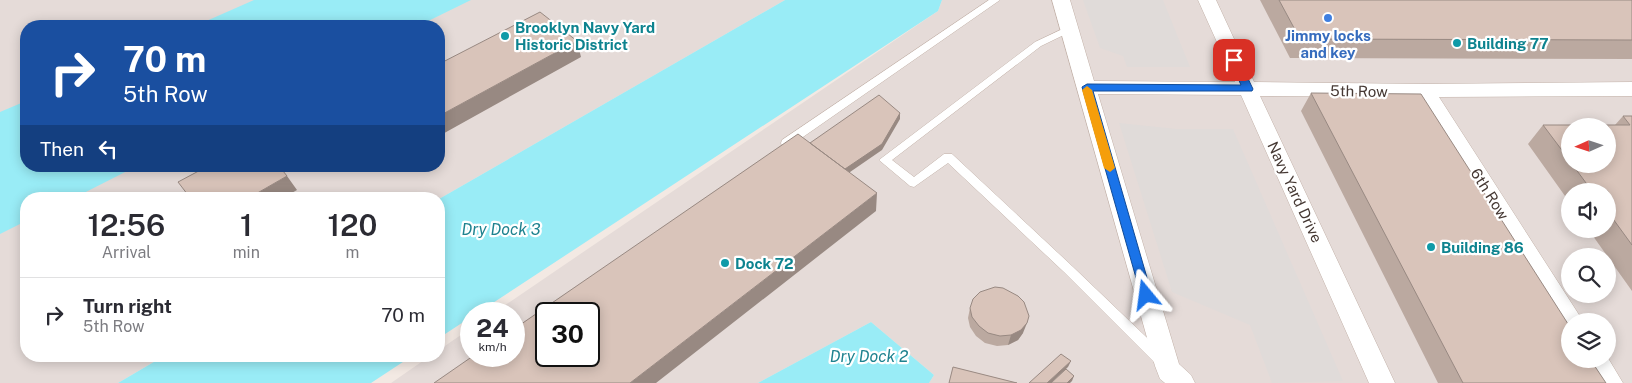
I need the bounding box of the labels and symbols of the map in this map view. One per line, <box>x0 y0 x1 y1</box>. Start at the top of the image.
marker: Jimmy locks and key <box>1322 12 1334 24</box>
place label: Brooklyn Navy Yard Historic District <box>515 19 655 53</box>
place label: Jimmy locks and key <box>1285 27 1371 61</box>
marker: Brooklyn Navy Yard Historic District <box>499 30 511 42</box>
place label: Building 77 <box>1467 35 1549 52</box>
marker: Building 77 <box>1451 37 1463 49</box>
pin <box>1213 39 1255 81</box>
street label: 5th Row <box>1330 82 1388 100</box>
north arrow <box>1561 118 1616 172</box>
street label: Navy Yard Drive <box>1264 139 1326 245</box>
street label: 6th Row <box>1468 165 1513 223</box>
water label: Dry Dock 3 <box>462 220 541 239</box>
place label: Building 86 <box>1441 239 1524 256</box>
marker: Building 86 <box>1425 241 1437 253</box>
place label: Dock 72 <box>735 255 794 272</box>
marker: Dock 72 <box>719 257 731 269</box>
position arrow <box>1119 268 1171 320</box>
speed limit sign: 30 <box>535 302 600 367</box>
water label: Dry Dock 2 <box>830 347 909 366</box>

